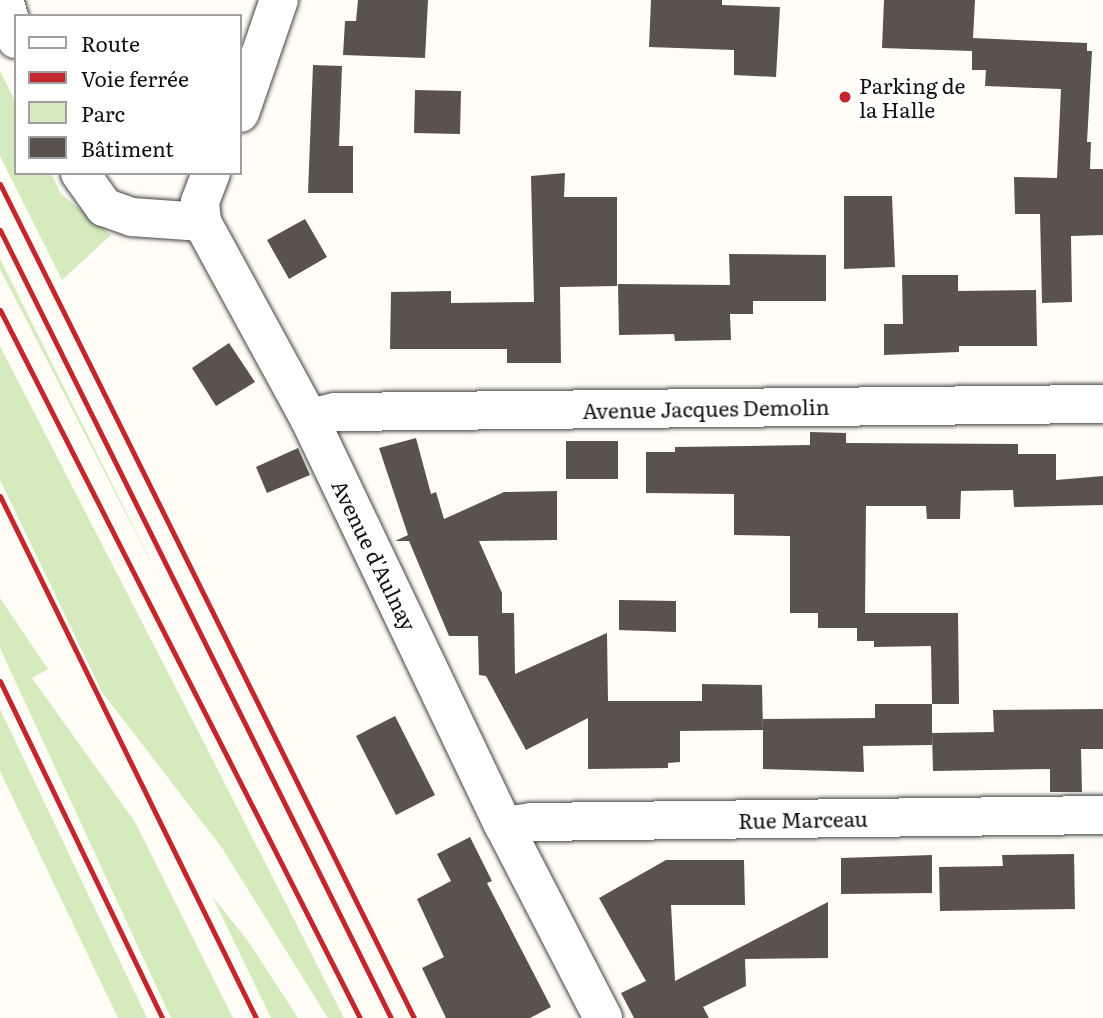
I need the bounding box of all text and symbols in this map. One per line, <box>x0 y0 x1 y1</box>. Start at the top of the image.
legend <box>14 14 242 175</box>
text: Route <box>81 27 140 58</box>
text: Voie ferrée <box>81 62 189 93</box>
place label: Parking de la Halle <box>859 72 965 122</box>
marker: Parking de la Halle <box>837 89 853 105</box>
text: Parc <box>81 97 125 128</box>
text: Bâtiment <box>81 132 174 163</box>
street label: Avenue Jacques Demolin <box>582 393 830 423</box>
street label: Avenue d'Aulnay <box>328 475 422 635</box>
street label: Rue Marceau <box>738 805 868 833</box>

